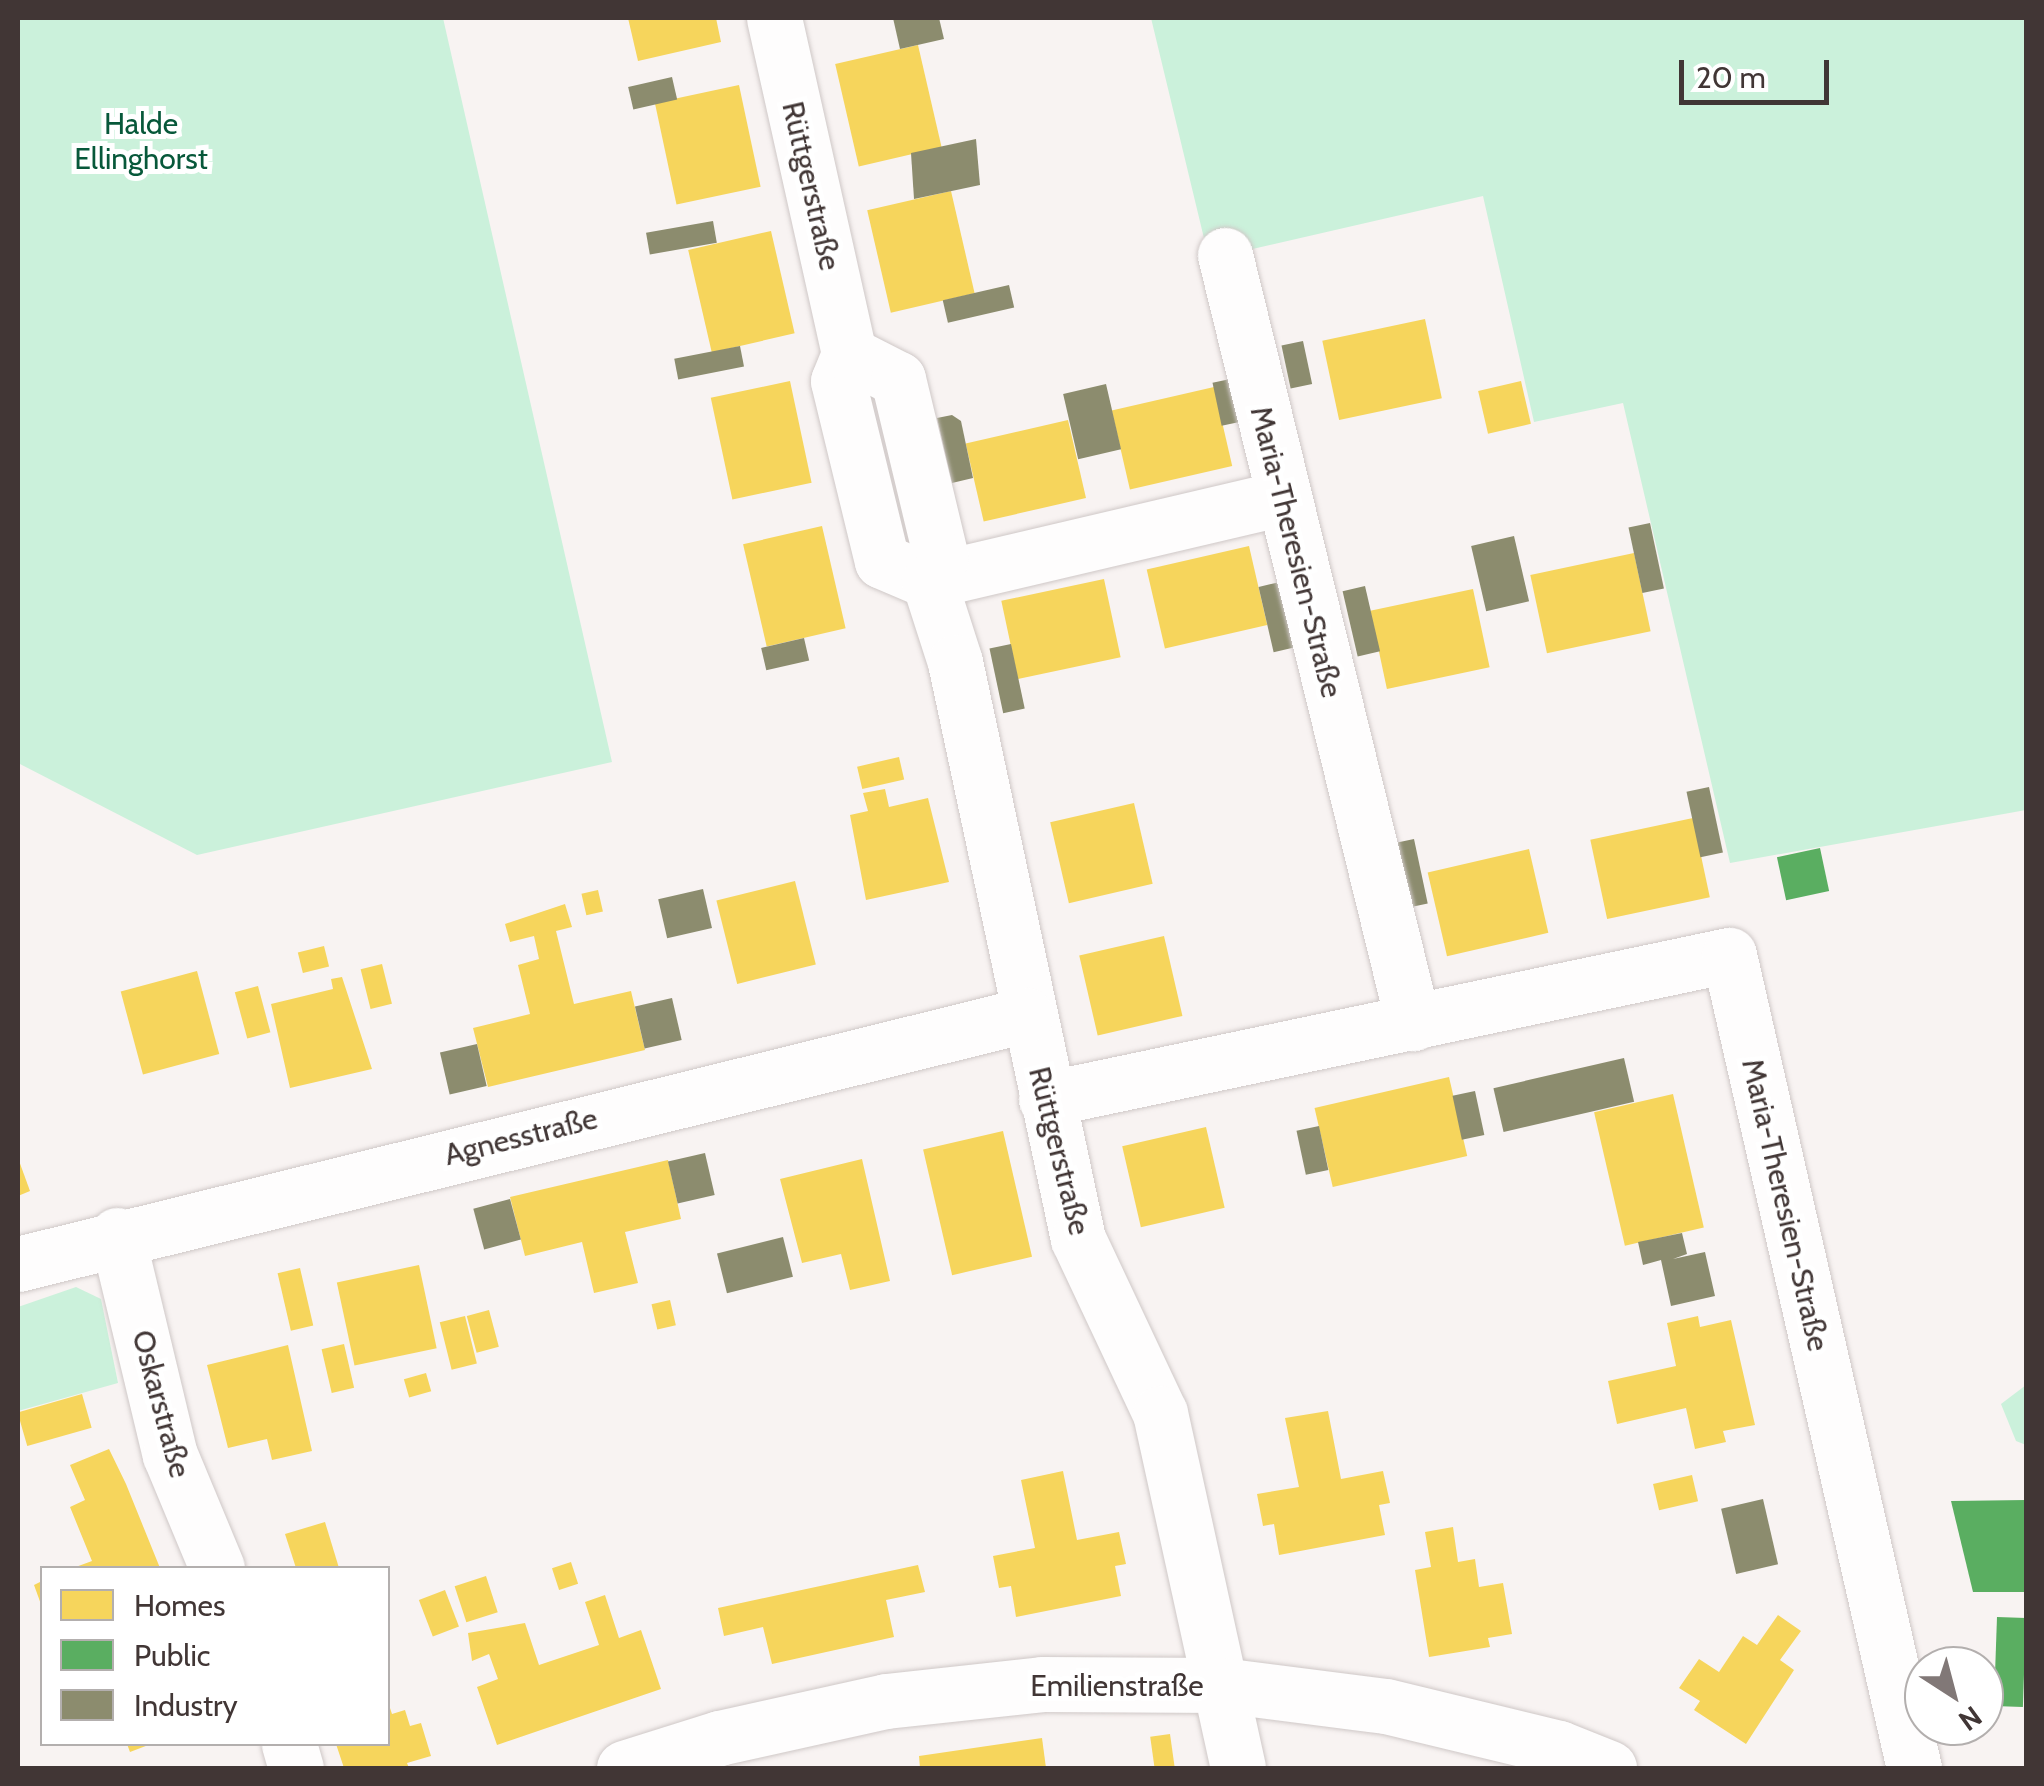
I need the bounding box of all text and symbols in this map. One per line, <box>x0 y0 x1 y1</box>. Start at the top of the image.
scale bar <box>1684 40 1834 102</box>
text: 20 m <box>1696 59 1766 96</box>
street label: Rüttgerstraße <box>774 98 848 274</box>
park label: Halde Ellinghorst <box>74 106 208 176</box>
street label: Maria-Theresien-Straße <box>1242 403 1350 701</box>
street label: Maria-Theresien-Straße <box>1734 1055 1836 1355</box>
street label: Rüttgerstraße <box>1021 1063 1097 1239</box>
street label: Agnesstraße <box>441 1101 601 1173</box>
street label: Oskarstraße <box>124 1326 198 1482</box>
legend <box>40 1566 390 1746</box>
text: Homes <box>134 1587 225 1624</box>
text: Public <box>134 1637 210 1674</box>
north arrow <box>1904 1646 2004 1746</box>
street label: Emilienstraße <box>1030 1668 1204 1704</box>
text: Industry <box>134 1687 238 1724</box>
text: N <box>1952 1699 1988 1738</box>

